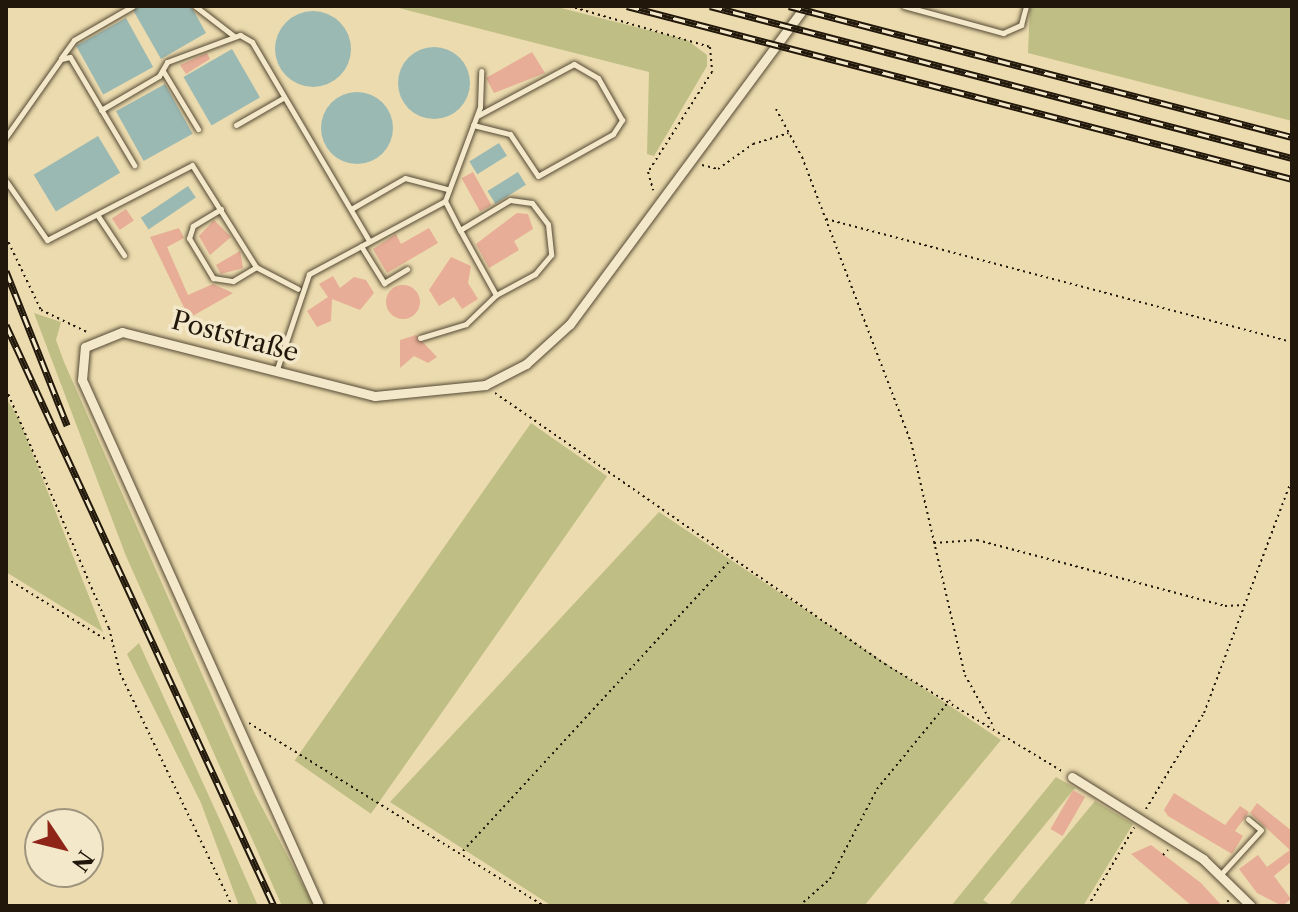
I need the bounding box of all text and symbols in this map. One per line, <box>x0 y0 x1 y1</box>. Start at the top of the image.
street label: Poststraße <box>168 305 302 369</box>
north arrow <box>24 808 104 888</box>
text: N <box>66 845 99 876</box>

